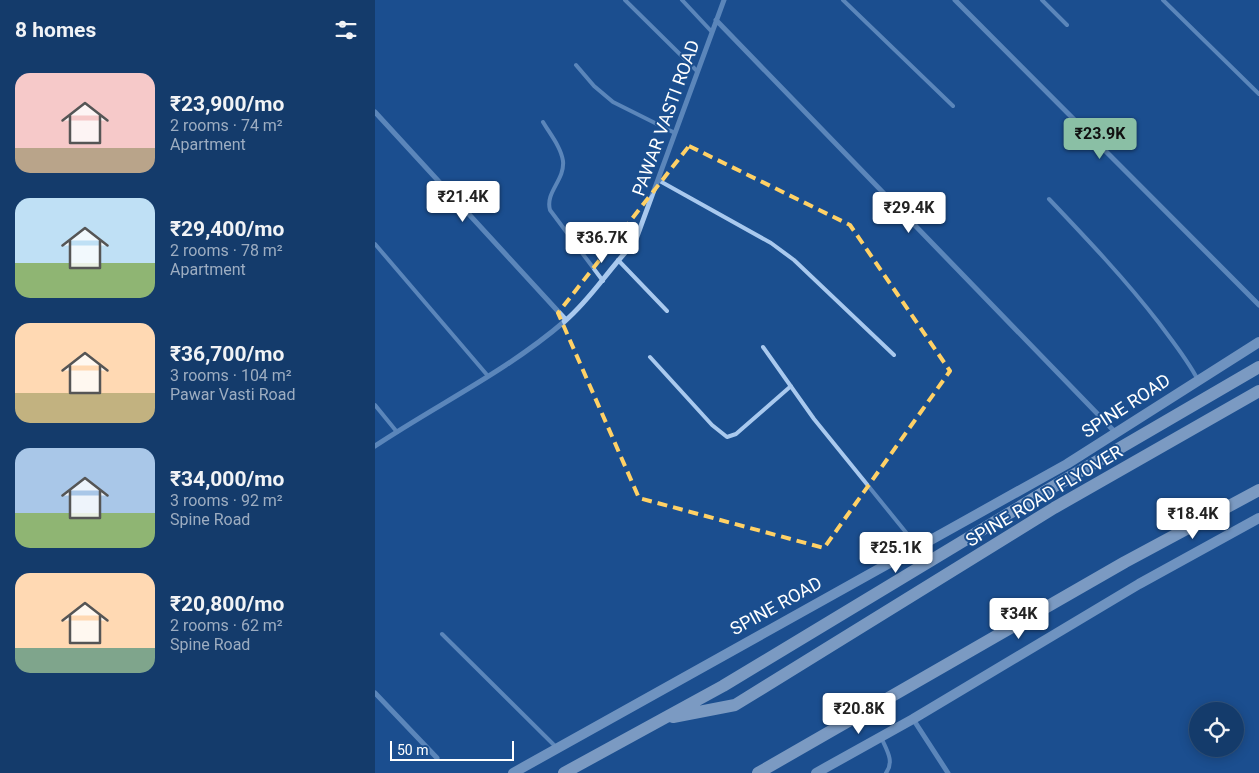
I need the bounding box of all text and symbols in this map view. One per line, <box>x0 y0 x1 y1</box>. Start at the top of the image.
icon: filters <box>332 16 360 44</box>
text: 8 homes <box>15 18 96 42</box>
street label: PAWAR VASTI ROAD <box>628 37 704 199</box>
text: ₹23,900/mo <box>170 92 284 116</box>
icon: home <box>55 93 115 153</box>
text: 2 rooms · 74 m² <box>170 116 283 135</box>
pin: ₹23.9K <box>1059 118 1141 160</box>
text: ₹23.9K <box>1075 124 1125 143</box>
text: Apartment <box>170 135 246 154</box>
pin: ₹21.4K <box>422 180 504 223</box>
text: ₹21.4K <box>438 187 488 206</box>
pin: ₹29.4K <box>868 192 950 234</box>
text: ₹29.4K <box>884 198 934 217</box>
text: ₹29,400/mo <box>170 217 284 241</box>
icon: home <box>55 218 115 278</box>
pin: ₹36.7K <box>561 222 643 264</box>
text: ₹36.7K <box>577 228 627 247</box>
text: 2 rooms · 78 m² <box>170 241 283 260</box>
text: Apartment <box>170 260 246 279</box>
text: ₹36,700/mo <box>170 342 284 366</box>
icon: home <box>55 343 115 403</box>
text: 3 rooms · 104 m² <box>170 366 292 385</box>
street label: SPINE ROAD <box>1078 369 1174 442</box>
text: Pawar Vasti Road <box>170 385 295 404</box>
street label: SPINE ROAD FLYOVER <box>962 441 1126 551</box>
text: ₹34,000/mo <box>170 467 284 491</box>
icon: home <box>55 468 115 528</box>
text: 3 rooms · 92 m² <box>170 491 283 510</box>
pin: ₹18.4K <box>1152 498 1234 540</box>
text: ₹18.4K <box>1168 504 1218 523</box>
text: Spine Road <box>170 510 250 529</box>
pin: ₹25.1K <box>855 532 937 574</box>
text: ₹25.1K <box>871 538 921 557</box>
street label: SPINE ROAD <box>726 572 825 639</box>
text: ₹20,800/mo <box>170 592 284 616</box>
icon: home <box>55 593 115 653</box>
pin: ₹34K <box>989 598 1049 640</box>
text: ₹34K <box>1001 604 1037 623</box>
text: 2 rooms · 62 m² <box>170 616 283 635</box>
text: Spine Road <box>170 635 250 654</box>
pin: ₹20.8K <box>818 692 900 735</box>
text: ₹20.8K <box>834 699 884 718</box>
map controls <box>1189 702 1244 757</box>
button: locate <box>1189 702 1244 757</box>
scale bar <box>390 738 514 761</box>
text: 50 m <box>397 742 429 758</box>

